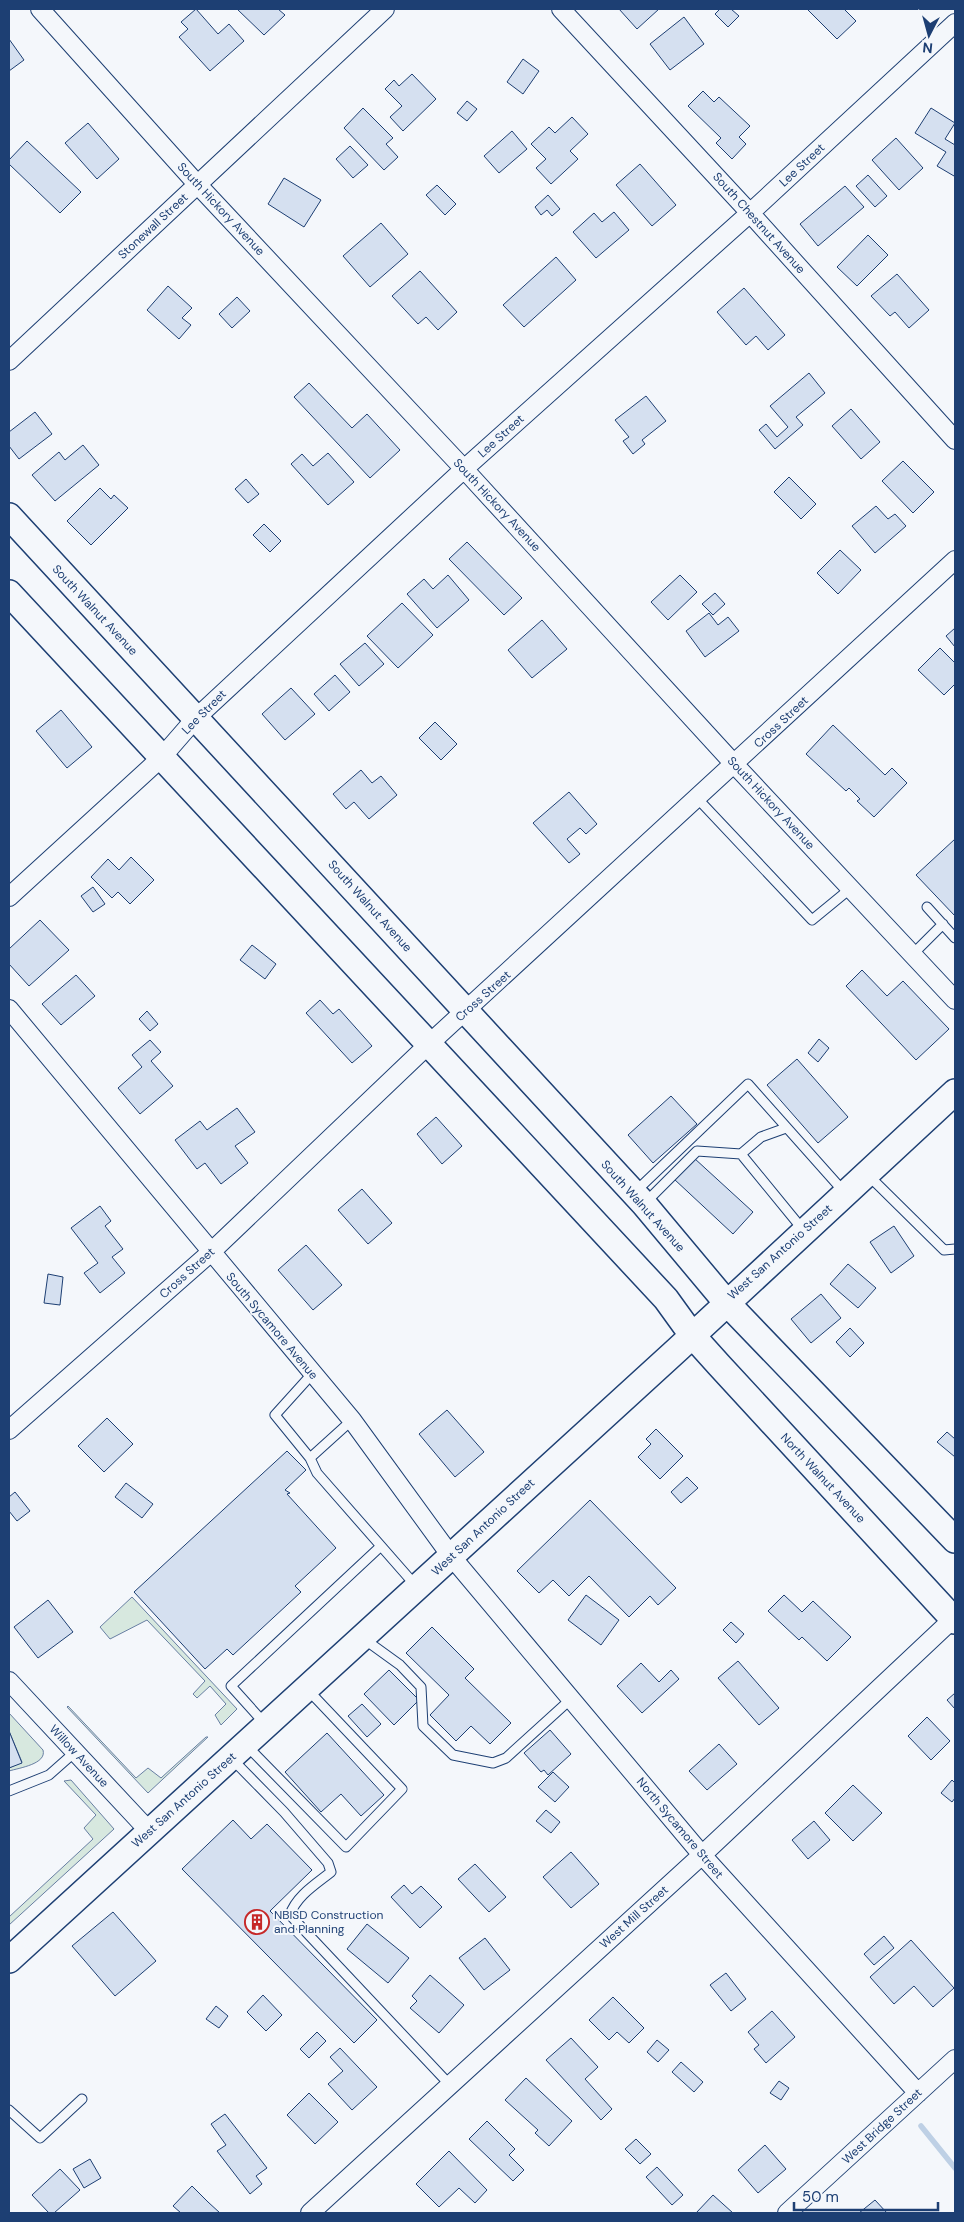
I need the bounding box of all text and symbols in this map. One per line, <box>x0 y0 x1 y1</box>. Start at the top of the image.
north arrow <box>904 10 954 60</box>
text: N <box>922 38 934 57</box>
street label: Lee Street <box>776 140 828 190</box>
street label: South Hickory Avenue <box>174 159 268 259</box>
street label: South Chestnut Avenue <box>709 169 809 277</box>
street label: Stonewall Street <box>115 189 192 263</box>
street label: Lee Street <box>475 411 528 461</box>
street label: South Hickory Avenue <box>450 455 544 555</box>
street label: South Walnut Avenue <box>49 561 141 659</box>
street label: Lee Street <box>178 686 230 738</box>
street label: Cross Street <box>750 692 812 751</box>
street label: South Hickory Avenue <box>724 753 818 853</box>
street label: South Walnut Avenue <box>324 857 416 955</box>
street label: Cross Street <box>452 967 514 1025</box>
street label: South Walnut Avenue <box>597 1157 689 1255</box>
street label: West San Antonio Street <box>724 1200 836 1303</box>
street label: Cross Street <box>156 1244 218 1302</box>
street label: South Sycamore Avenue <box>222 1269 322 1383</box>
street label: North Walnut Avenue <box>777 1430 869 1526</box>
street label: West San Antonio Street <box>428 1475 538 1579</box>
street label: Willow Avenue <box>46 1721 112 1791</box>
street label: West San Antonio Street <box>128 1748 240 1851</box>
street label: North Sycamore Street <box>633 1774 727 1882</box>
street label: West Mill Street <box>596 1882 672 1952</box>
place label: NBISD Construction and Planning <box>274 1907 384 1937</box>
building icon: NBISD Construction and Planning <box>244 1909 270 1935</box>
street label: West Bridge Street <box>839 2084 926 2167</box>
scale bar <box>794 2180 938 2212</box>
text: 50 m <box>802 2187 839 2207</box>

